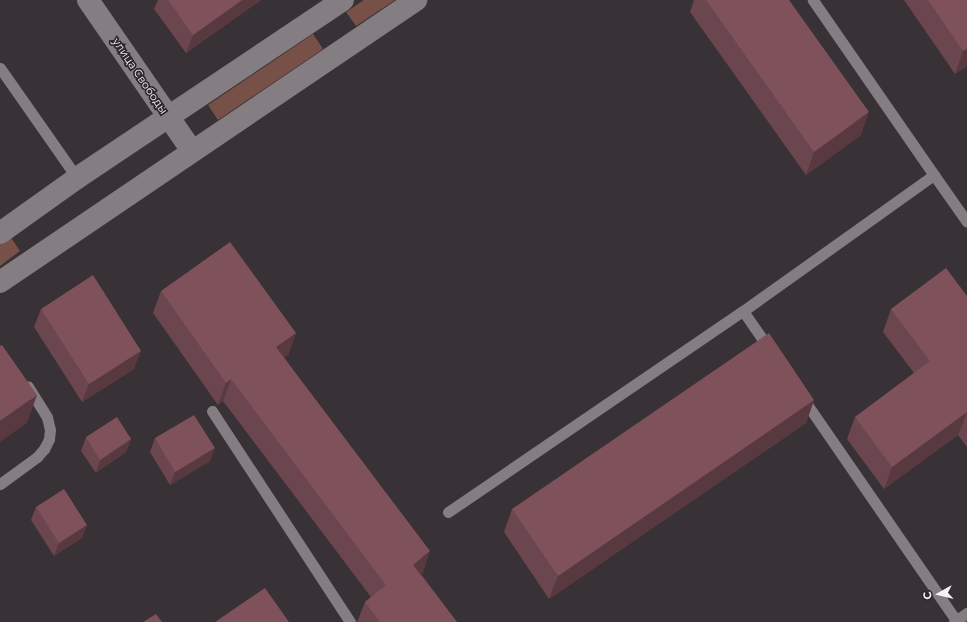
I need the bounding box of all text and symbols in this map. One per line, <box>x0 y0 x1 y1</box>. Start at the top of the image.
street label: улица Свободы <box>110 36 170 116</box>
north arrow <box>919 574 959 614</box>
text: С <box>920 591 935 601</box>

